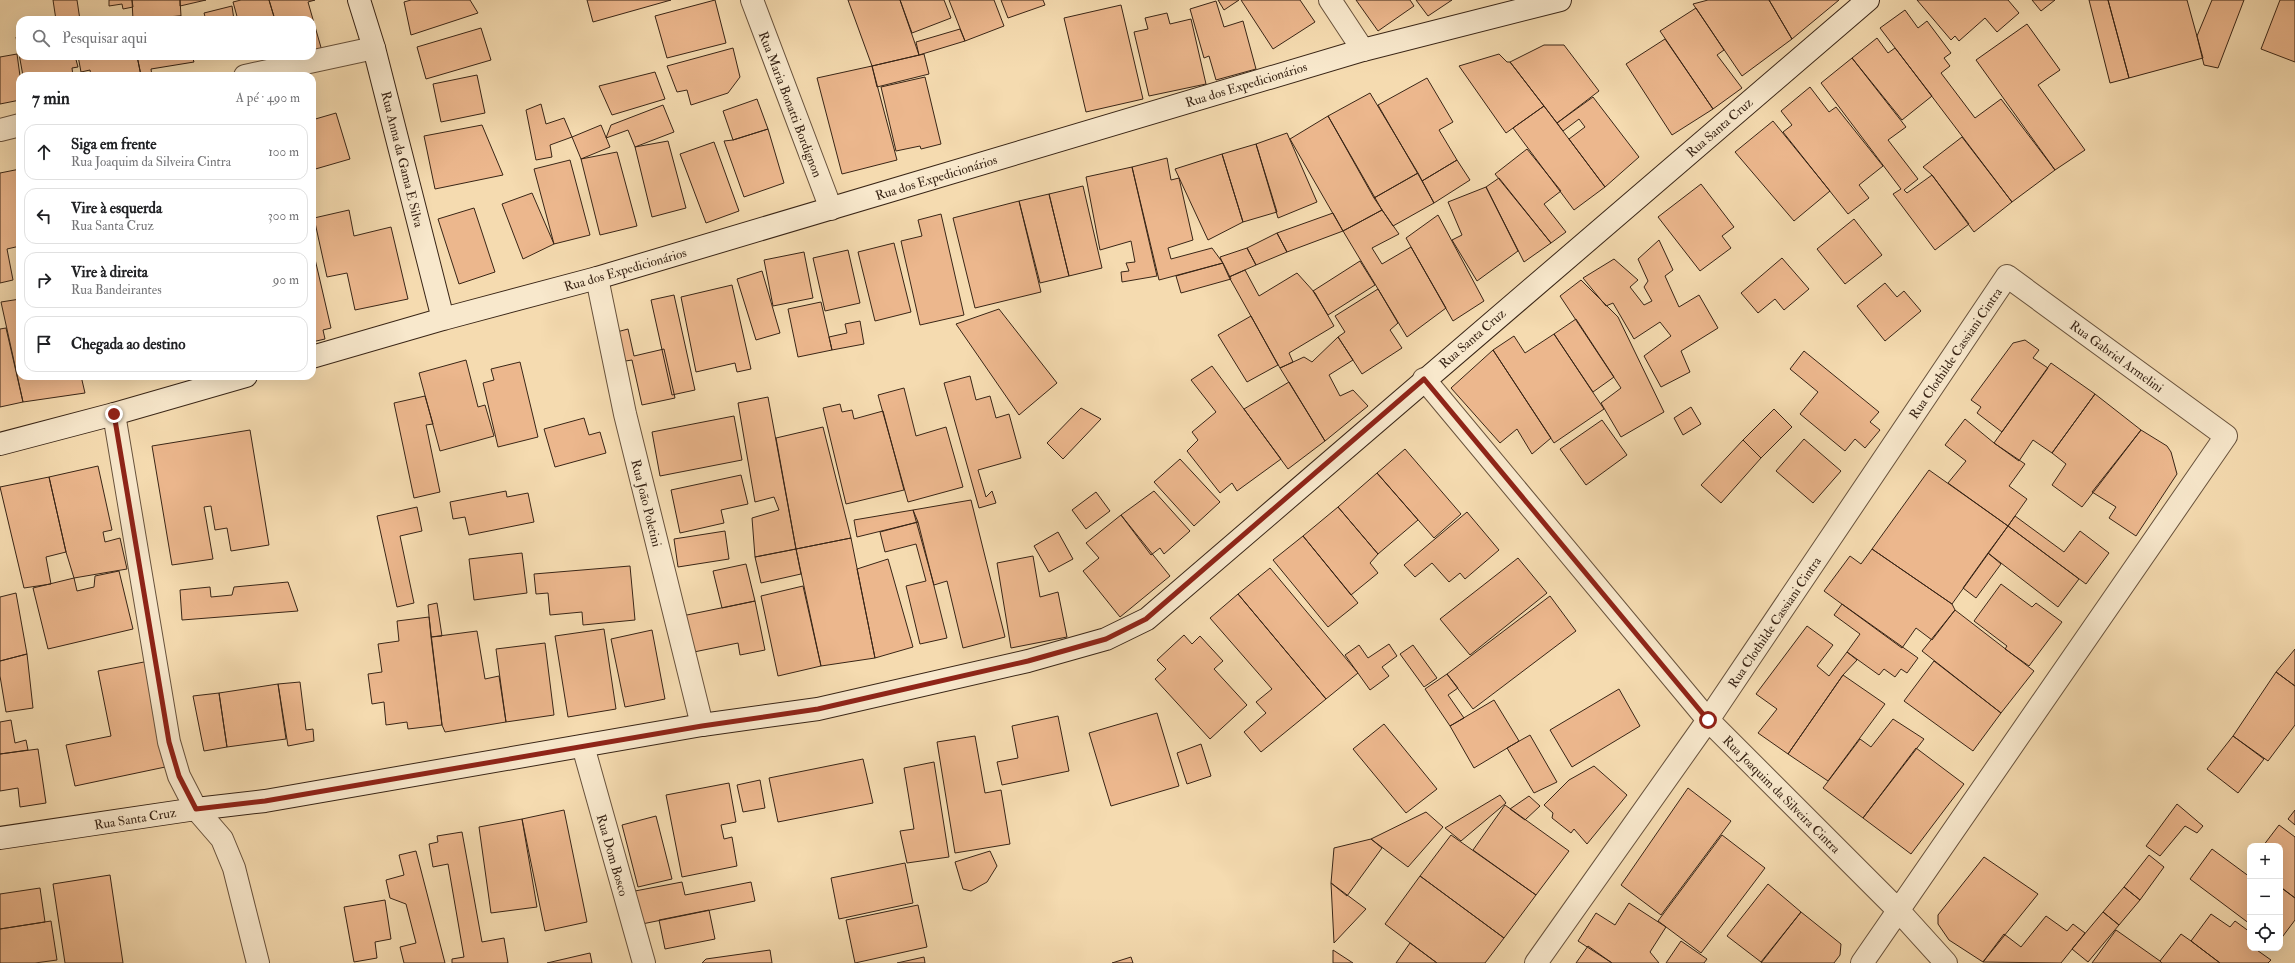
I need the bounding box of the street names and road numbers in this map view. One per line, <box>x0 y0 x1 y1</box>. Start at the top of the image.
street label: Rua Maria Bonatti Bordignon <box>755 29 825 180</box>
street label: Rua dos Expedicionários <box>1183 59 1310 112</box>
street label: Rua Anna da Gama E Silva <box>377 90 427 230</box>
street label: Rua Santa Cruz <box>1683 94 1757 161</box>
street label: Rua dos Expedicionários <box>873 152 1000 205</box>
street label: Rua dos Expedicionários <box>562 245 689 296</box>
street label: Rua Clothilde Cassiani Cintra <box>1906 284 2006 422</box>
street label: Rua Santa Cruz <box>1436 305 1510 372</box>
street label: Rua Gabriel Armelini <box>2066 317 2167 396</box>
street label: Rua João Poletini <box>627 458 665 549</box>
street label: Rua Clothilde Cassiani Cintra <box>1725 553 1825 691</box>
street label: Rua Joaquim da Silveira Cintra <box>1719 732 1844 857</box>
street label: Rua Santa Cruz <box>93 805 178 833</box>
street label: Rua Dom Bosco <box>593 813 631 898</box>

